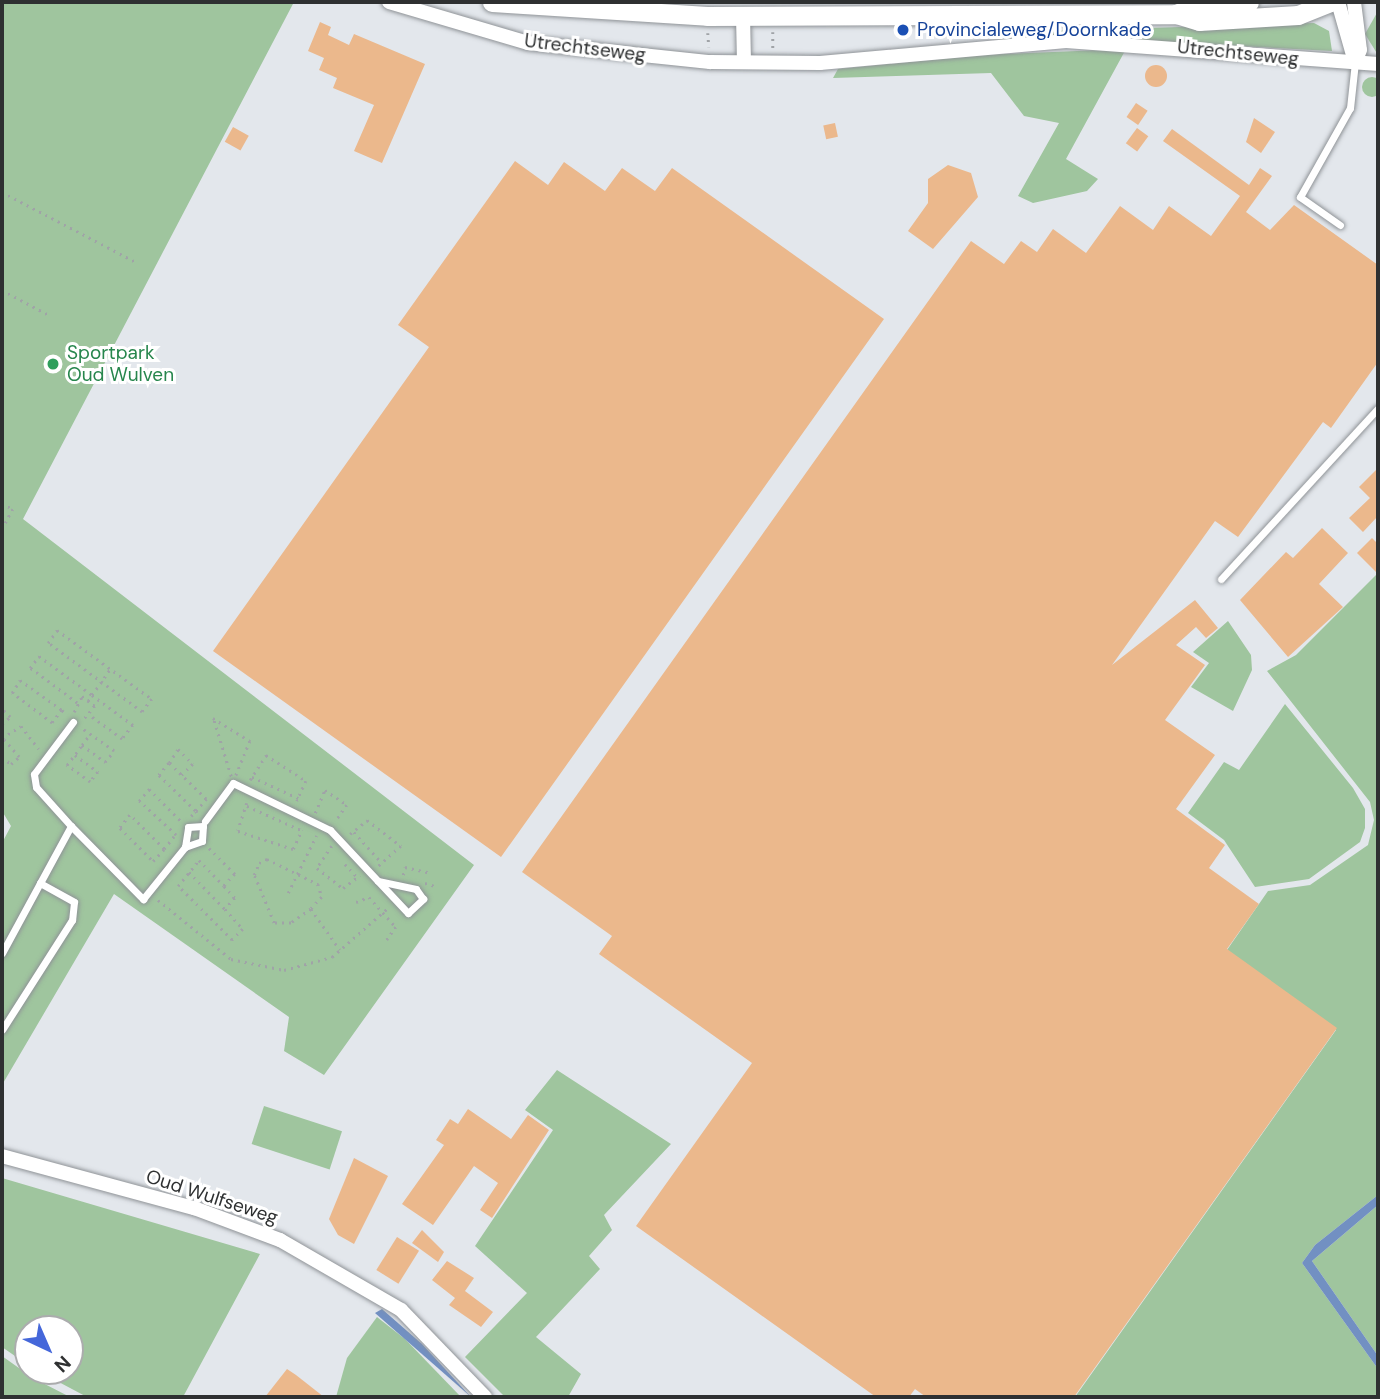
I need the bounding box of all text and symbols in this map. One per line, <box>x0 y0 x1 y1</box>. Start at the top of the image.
place label: Provincialeweg/Doornkade <box>917 19 1151 41</box>
marker: Provincialeweg/Doornkade <box>895 22 911 38</box>
street label: Utrechtseweg <box>523 29 647 67</box>
street label: Utrechtseweg <box>1176 35 1300 71</box>
place label: Sportpark Oud Wulven <box>67 342 174 386</box>
marker: Sportpark Oud Wulven <box>45 356 61 372</box>
street label: Oud Wulfseweg <box>143 1165 281 1229</box>
north arrow <box>14 1315 84 1385</box>
text: N <box>49 1350 76 1378</box>

